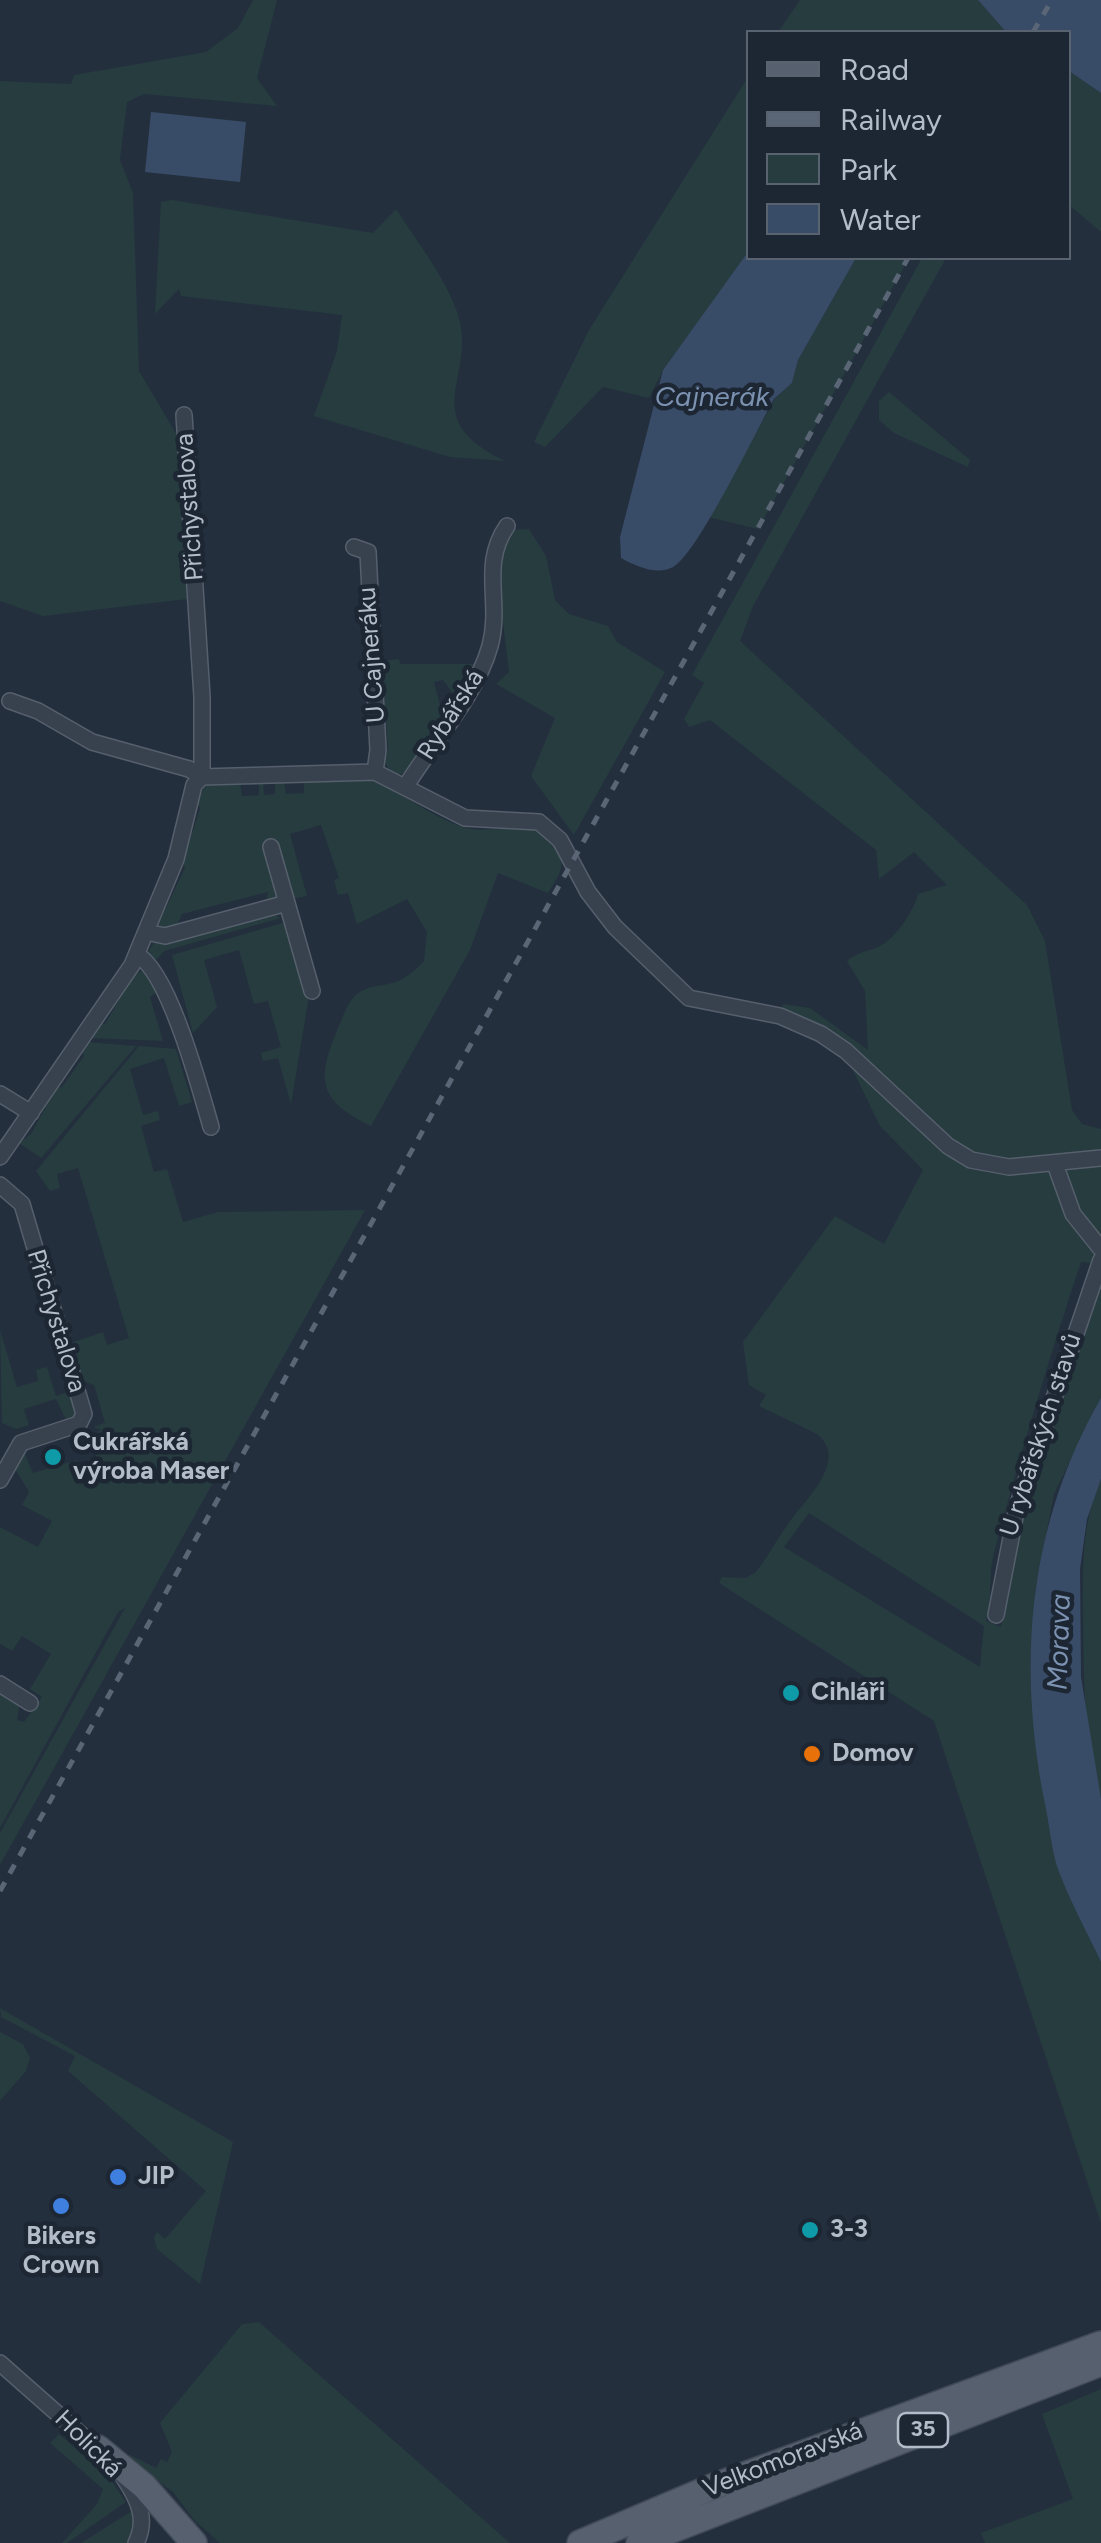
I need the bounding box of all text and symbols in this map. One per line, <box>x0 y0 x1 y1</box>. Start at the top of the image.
legend <box>746 30 1071 260</box>
text: Road <box>840 51 909 88</box>
text: Railway <box>840 101 942 138</box>
text: Park <box>840 151 897 188</box>
text: Water <box>840 201 921 238</box>
water label: Cajnerák <box>655 381 769 415</box>
street label: Přichystalova <box>170 432 210 582</box>
street label: U Cajneráku <box>352 586 392 724</box>
street label: Rybářská <box>412 664 490 766</box>
street label: Přichystalova <box>20 1246 92 1396</box>
street label: U rybářských stavů <box>994 1330 1088 1540</box>
place label: Cukrářská výroba Maser <box>73 1428 229 1487</box>
marker: Cukrářská výroba Maser <box>42 1446 64 1468</box>
water label: Morava <box>1042 1593 1078 1691</box>
place label: Cihláři <box>811 1678 885 1708</box>
marker: Cihláři <box>780 1682 802 1704</box>
place label: Domov <box>832 1739 914 1769</box>
marker: Domov <box>801 1743 823 1765</box>
place label: JIP <box>138 2162 174 2192</box>
marker: JIP <box>107 2166 129 2188</box>
marker: Bikers Crown <box>50 2195 72 2217</box>
place label: 3-3 <box>830 2215 868 2245</box>
marker: 3-3 <box>799 2219 821 2241</box>
place label: Bikers Crown <box>23 2222 99 2281</box>
street label: Holická <box>48 2404 128 2484</box>
road number: 35 <box>898 2413 948 2447</box>
street label: Velkomoravská <box>699 2416 867 2504</box>

